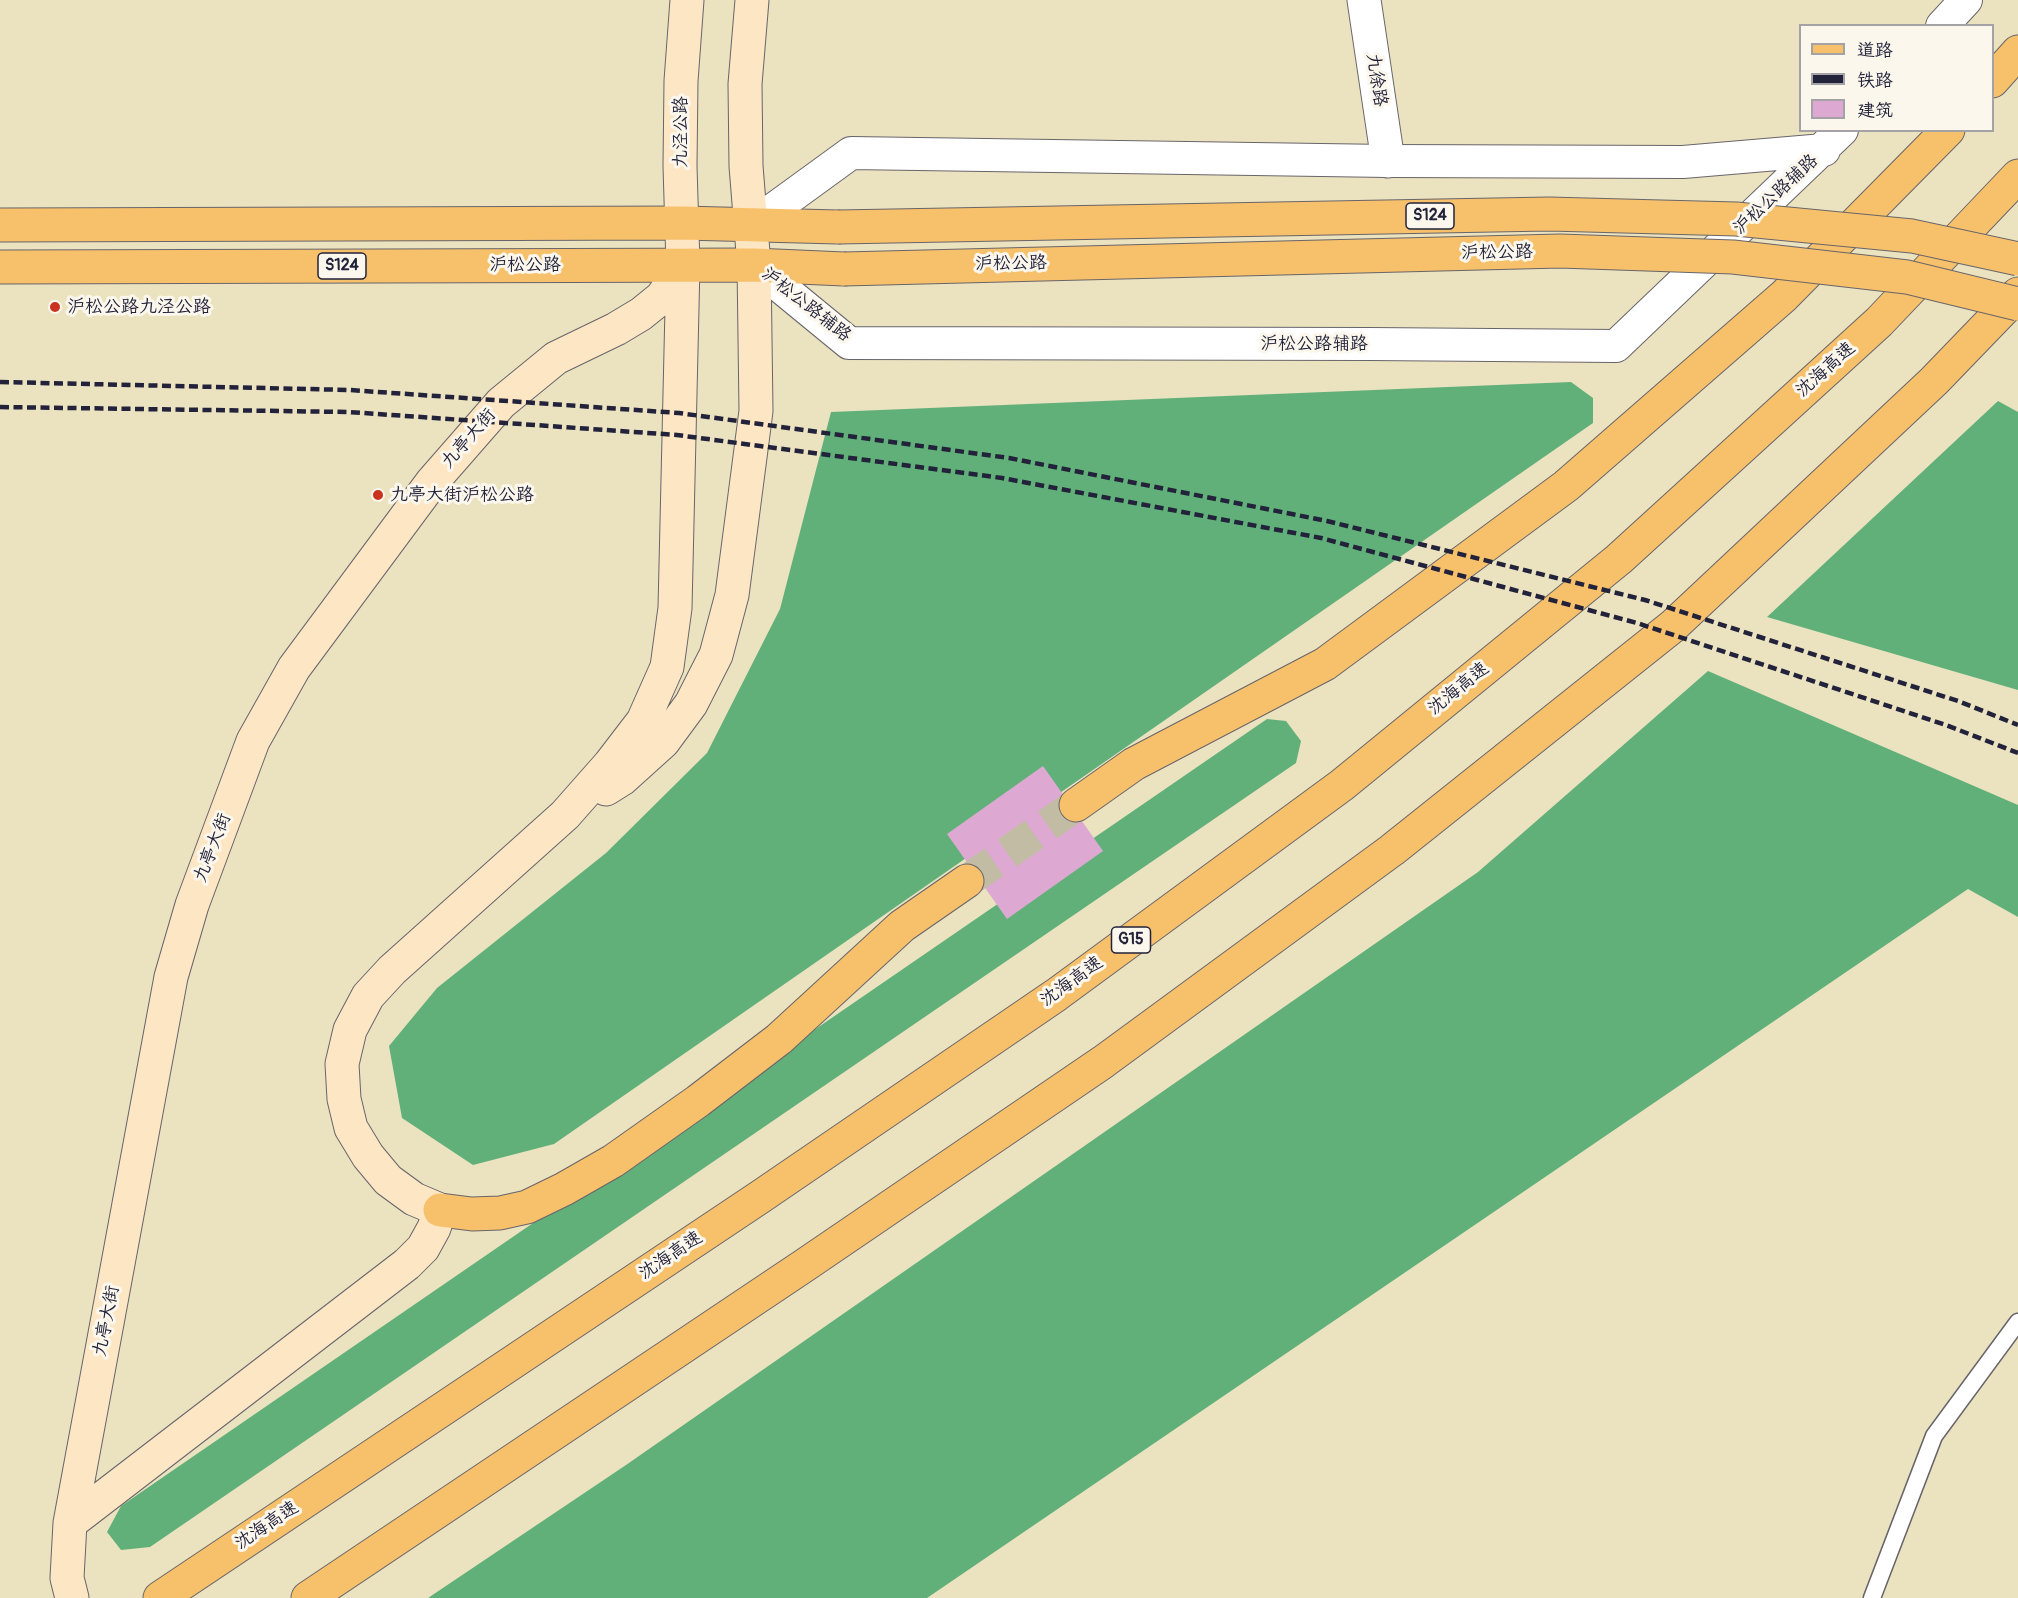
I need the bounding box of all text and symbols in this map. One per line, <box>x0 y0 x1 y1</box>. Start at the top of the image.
legend <box>1799 24 1994 132</box>
text: 道路 <box>1857 39 1893 62</box>
street label: 九徐路 <box>1361 52 1391 108</box>
text: 铁路 <box>1857 69 1893 92</box>
street label: 九泾公路 <box>670 96 692 168</box>
text: 建筑 <box>1857 99 1893 122</box>
street label: 沪松公路辅路 <box>1729 150 1823 240</box>
road number: S124 <box>1406 203 1454 229</box>
street label: 沪松公路 <box>1461 242 1533 264</box>
road number: S124 <box>318 253 366 279</box>
street label: 沪松公路 <box>975 253 1047 275</box>
street label: 沪松公路 <box>489 254 561 276</box>
street label: 沪松公路辅路 <box>757 263 855 347</box>
place label: 沪松公路九泾公路 <box>67 296 211 318</box>
marker: 沪松公路九泾公路 <box>48 300 62 314</box>
street label: 沪松公路辅路 <box>1260 333 1368 355</box>
street label: 沈海高速 <box>1792 338 1860 402</box>
street label: 九亭大街 <box>437 405 501 473</box>
place label: 九亭大街沪松公路 <box>390 484 534 506</box>
marker: 九亭大街沪松公路 <box>371 488 385 502</box>
street label: 沈海高速 <box>1424 658 1494 720</box>
street label: 九亭大街 <box>190 811 236 885</box>
road number: G15 <box>1112 927 1150 953</box>
street label: 沈海高速 <box>1037 952 1107 1012</box>
street label: 沈海高速 <box>635 1227 707 1285</box>
street label: 九亭大街 <box>90 1284 124 1358</box>
street label: 沈海高速 <box>231 1497 303 1555</box>

